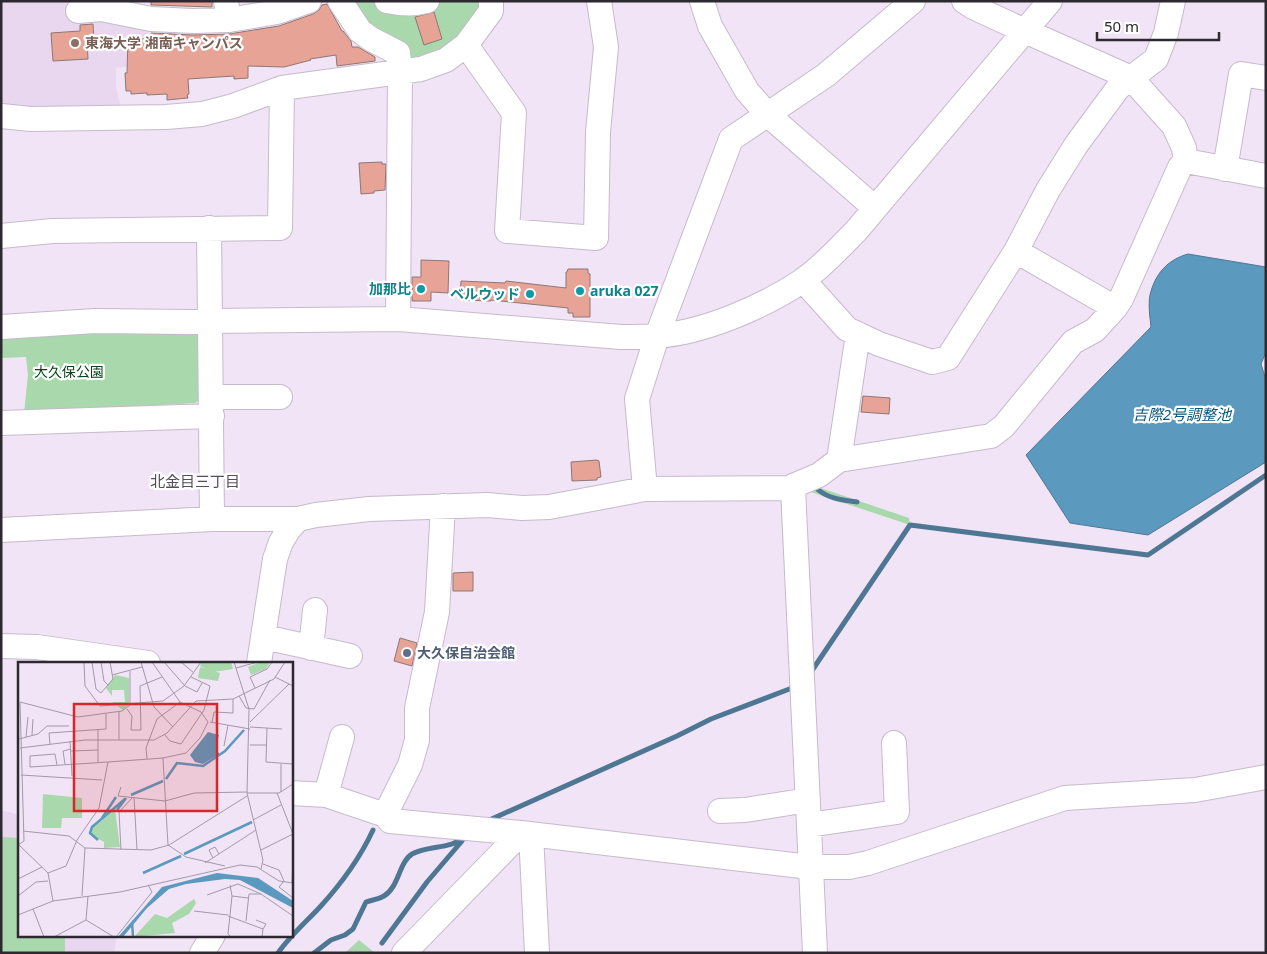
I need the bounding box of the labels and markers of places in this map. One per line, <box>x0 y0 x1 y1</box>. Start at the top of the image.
place label: 東海大学 湘南キャンパス <box>85 33 243 52</box>
marker: 東海大学 湘南キャンパス <box>69 37 81 49</box>
place label: 加那比 <box>369 279 411 298</box>
place label: aruka 027 <box>590 281 658 300</box>
marker: 加那比 <box>415 283 427 295</box>
place label: ベルウッド <box>450 284 520 303</box>
marker: aruka 027 <box>574 285 586 297</box>
marker: ベルウッド <box>524 288 536 300</box>
place label: 大久保自治会館 <box>417 643 515 662</box>
marker: 大久保自治会館 <box>401 647 413 659</box>

